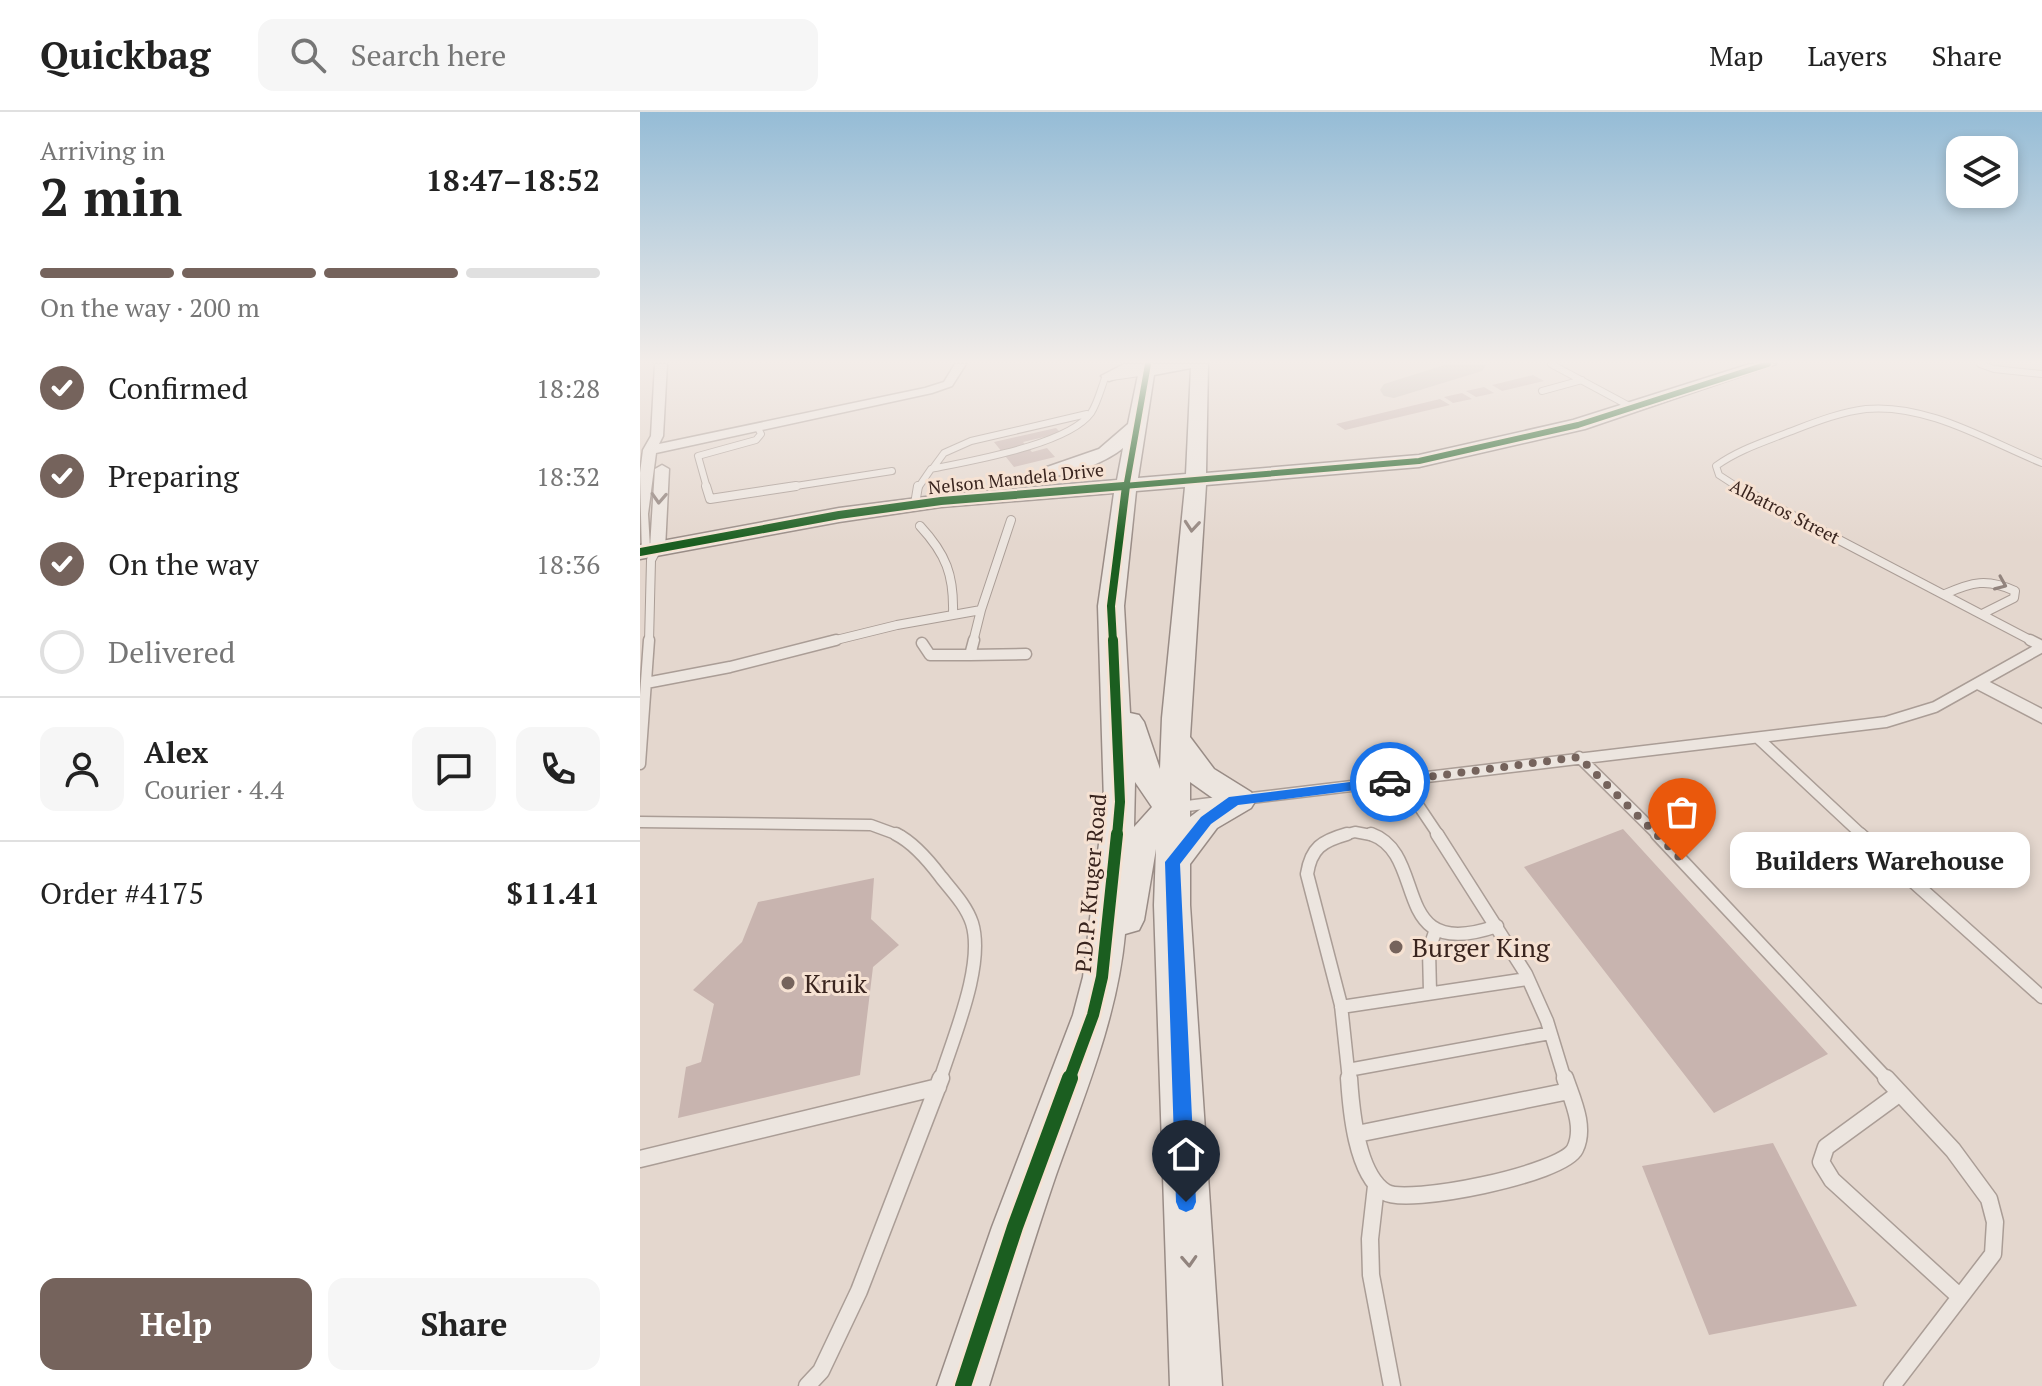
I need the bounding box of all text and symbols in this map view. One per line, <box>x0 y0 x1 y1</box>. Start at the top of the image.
search box <box>258 19 818 91</box>
text: Quickbag <box>40 30 210 80</box>
icon: search <box>286 33 330 77</box>
text: Search here <box>350 35 506 75</box>
text: Map <box>1709 37 1763 74</box>
text: Layers <box>1807 37 1888 74</box>
text: Share <box>1932 37 2002 74</box>
text: Arriving in <box>40 133 165 167</box>
map controls <box>1946 136 2018 208</box>
button: layers <box>1946 136 2018 208</box>
text: 18:47–18:52 <box>426 160 600 200</box>
text: 2 min <box>40 162 182 231</box>
text: On the way · 200 m <box>40 290 260 324</box>
icon: check <box>40 366 84 410</box>
text: Confirmed <box>108 368 248 408</box>
text: 18:28 <box>536 371 600 405</box>
icon: check <box>40 454 84 498</box>
text: Preparing <box>108 456 239 496</box>
street label: Nelson Mandela Drive <box>927 457 1105 499</box>
text: 18:32 <box>536 459 600 493</box>
street label: Albatros Street <box>1726 473 1844 549</box>
one-way arrow <box>650 492 667 505</box>
one-way arrow <box>1184 520 1201 533</box>
icon: check <box>40 542 84 586</box>
text: On the way <box>108 544 259 584</box>
text: 18:36 <box>536 547 600 581</box>
one-way arrow <box>1992 575 2007 591</box>
text: Delivered <box>108 632 235 672</box>
button: person <box>40 727 124 811</box>
button: chat <box>412 727 496 811</box>
button: phone <box>516 727 600 811</box>
text: Alex <box>144 732 208 772</box>
courier <box>1350 742 1430 822</box>
icon: car <box>1368 760 1412 804</box>
text: Courier · 4.4 <box>144 772 284 806</box>
pin <box>1648 778 1716 860</box>
icon: bag <box>1660 790 1704 834</box>
street label: P.D.P. Kruger Road <box>1068 792 1112 974</box>
callout: Builders Warehouse <box>1730 832 2030 888</box>
text: Builders Warehouse <box>1756 843 2004 877</box>
text: Order #4175 <box>40 873 204 913</box>
text: $11.41 <box>506 873 600 913</box>
place label: Burger King <box>1412 930 1550 964</box>
marker: Burger King <box>1387 938 1405 956</box>
place label: Kruik <box>804 966 868 1000</box>
marker: Kruik <box>779 974 797 992</box>
pin <box>1152 1120 1220 1202</box>
icon: home <box>1164 1132 1208 1176</box>
one-way arrow <box>1180 1255 1197 1268</box>
button: Help <box>40 1278 312 1370</box>
button: Share <box>328 1278 600 1370</box>

